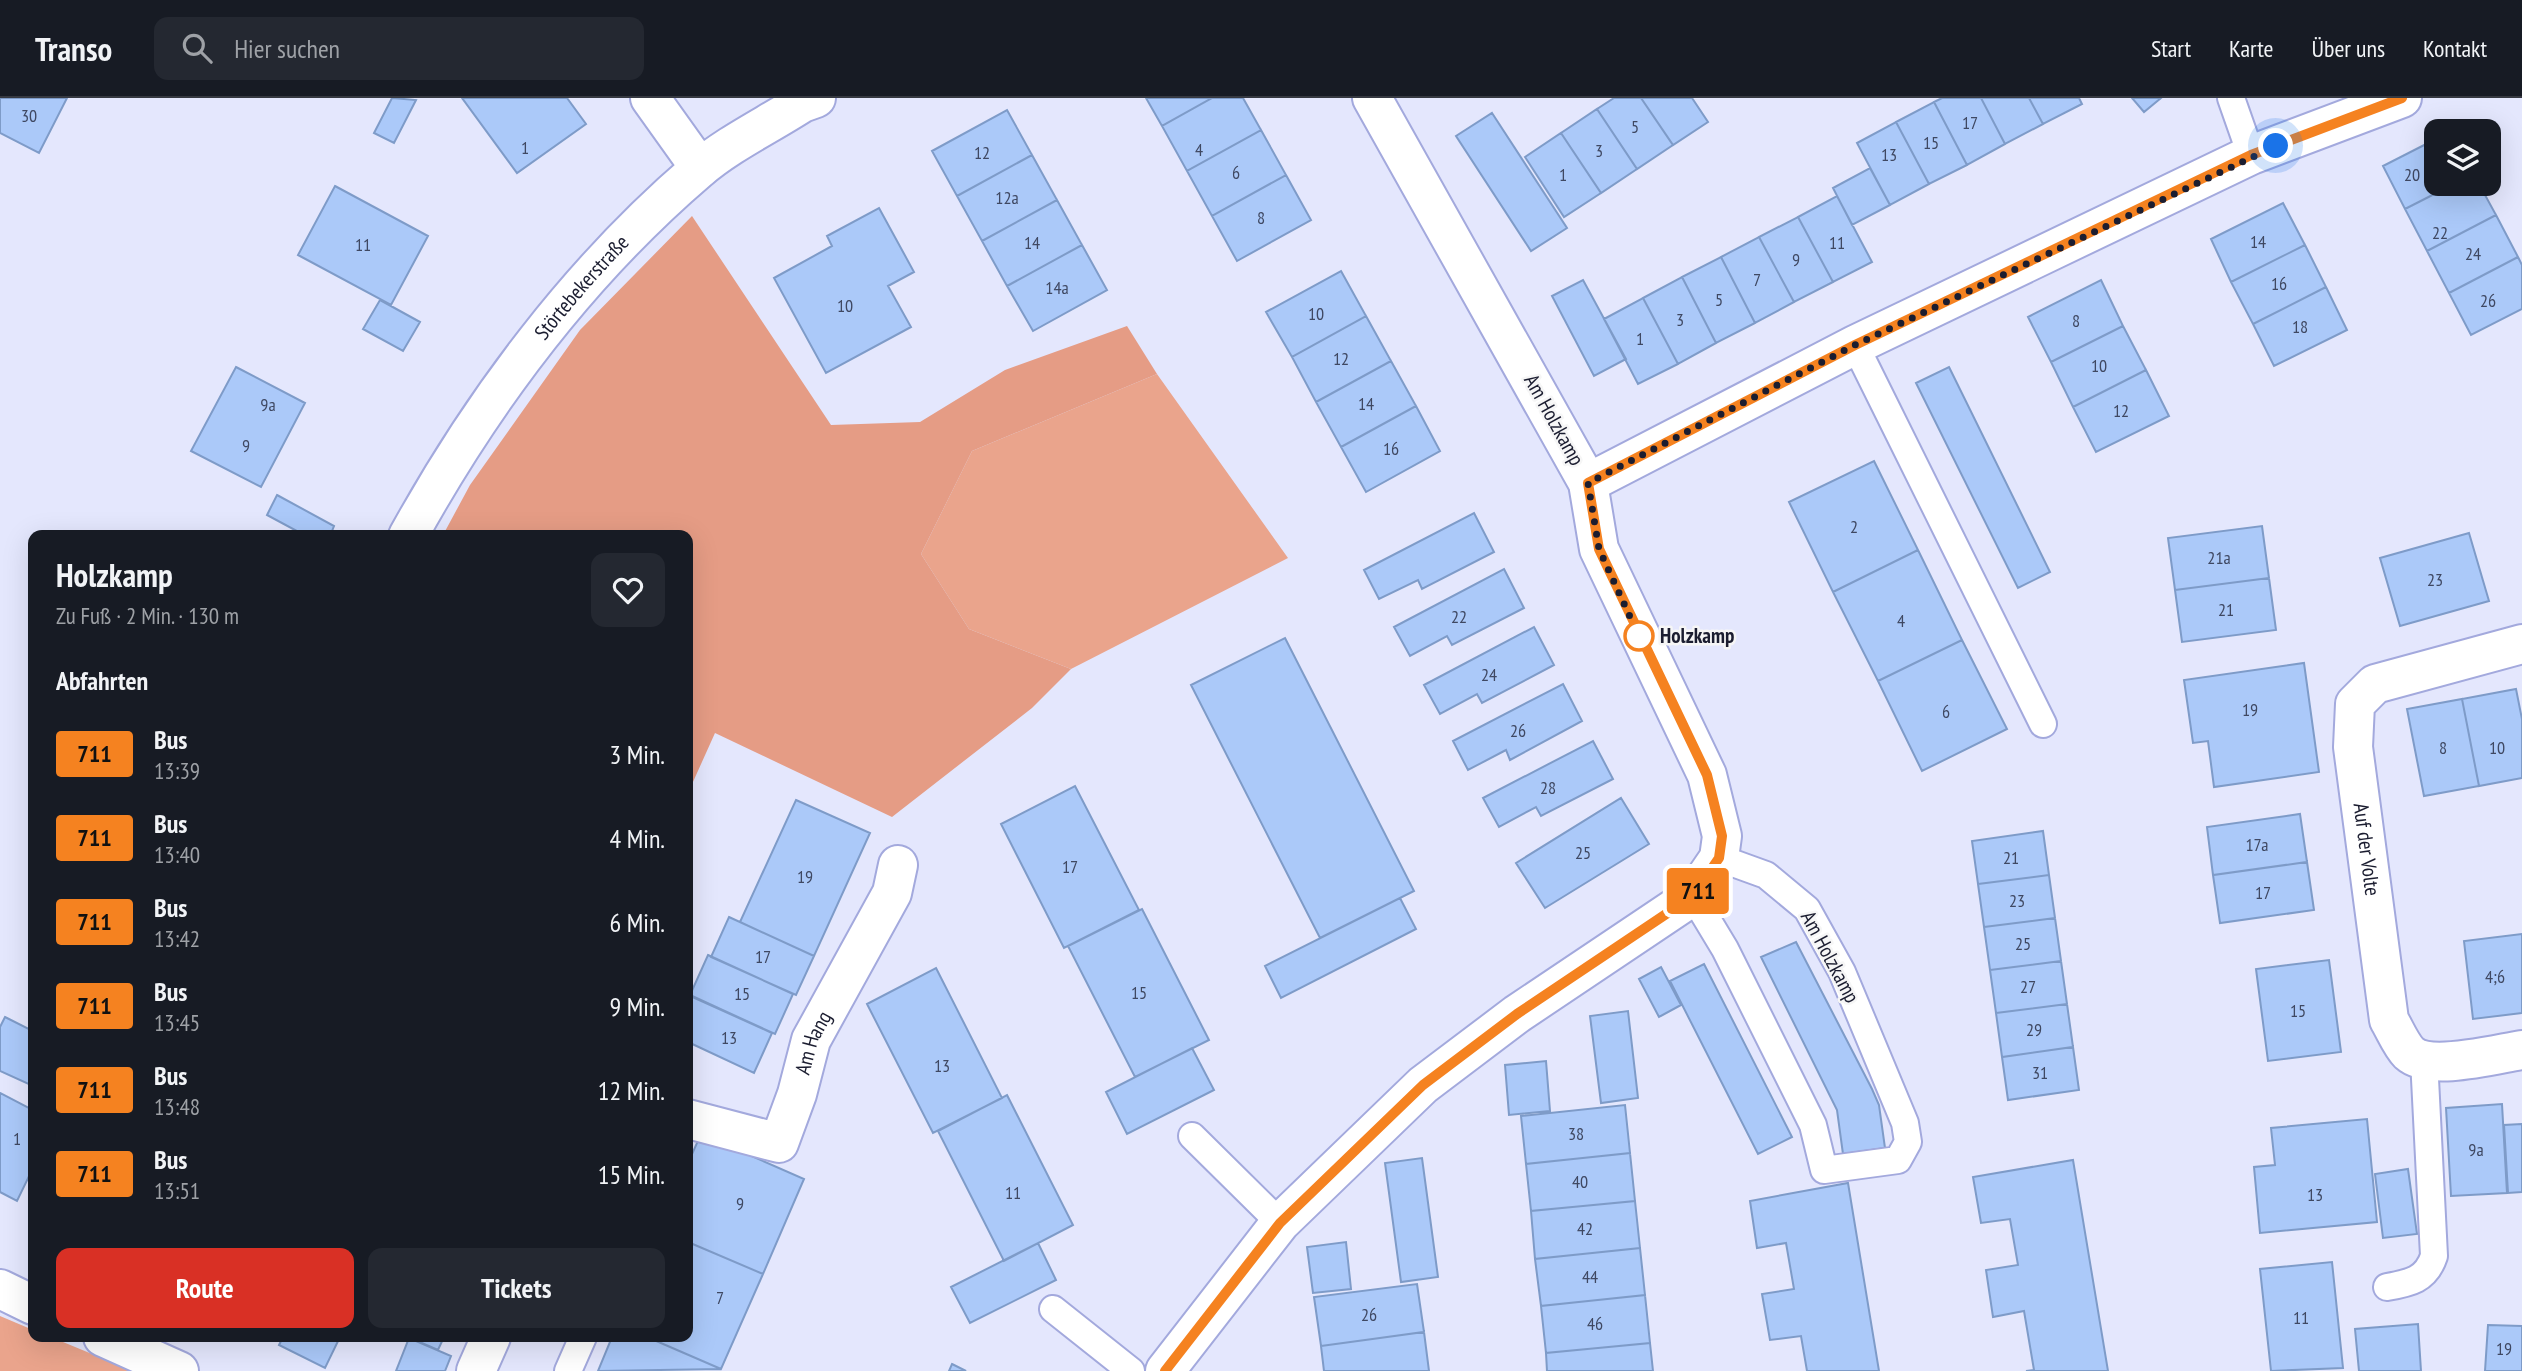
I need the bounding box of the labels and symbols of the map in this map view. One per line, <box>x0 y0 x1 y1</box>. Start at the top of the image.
house number: 30 <box>21 104 37 127</box>
house number: 17 <box>1962 111 1978 134</box>
house number: 5 <box>1631 115 1639 138</box>
your location <box>2258 128 2293 163</box>
house number: 15 <box>1923 131 1939 154</box>
house number: 1 <box>521 136 529 159</box>
house number: 4 <box>1195 138 1203 161</box>
house number: 3 <box>1595 139 1603 162</box>
house number: 12 <box>974 141 990 164</box>
house number: 13 <box>1881 143 1897 166</box>
house number: 6 <box>1232 161 1240 184</box>
house number: 1 <box>1559 163 1567 186</box>
house number: 20 <box>2404 163 2420 186</box>
house number: 12a <box>995 186 1019 209</box>
house number: 8 <box>1257 206 1265 229</box>
house number: 22 <box>2432 221 2448 244</box>
street label: Störtebekerstraße <box>528 229 634 345</box>
house number: 14 <box>2250 230 2266 253</box>
house number: 14 <box>1024 231 1040 254</box>
house number: 11 <box>1829 231 1845 254</box>
house number: 11 <box>355 233 371 256</box>
house number: 24 <box>2465 242 2481 265</box>
house number: 9 <box>1792 248 1800 271</box>
house number: 7 <box>1753 268 1761 291</box>
house number: 16 <box>2271 272 2287 295</box>
house number: 14a <box>1045 276 1069 299</box>
house number: 5 <box>1715 288 1723 311</box>
house number: 26 <box>2480 289 2496 312</box>
house number: 10 <box>837 294 853 317</box>
house number: 10 <box>1308 302 1324 325</box>
house number: 3 <box>1676 308 1684 331</box>
house number: 8 <box>2072 309 2080 332</box>
house number: 18 <box>2292 315 2308 338</box>
house number: 1 <box>1636 327 1644 350</box>
house number: 12 <box>1333 347 1349 370</box>
house number: 10 <box>2091 354 2107 377</box>
street label: Am Holzkamp <box>1518 369 1591 470</box>
house number: 14 <box>1358 392 1374 415</box>
house number: 9a <box>260 393 276 416</box>
house number: 12 <box>2113 399 2129 422</box>
house number: 9 <box>242 434 250 457</box>
house number: 16 <box>1383 437 1399 460</box>
house number: 2 <box>1850 515 1858 538</box>
house number: 21a <box>2207 546 2231 569</box>
house number: 23 <box>2427 568 2443 591</box>
house number: 21 <box>2218 598 2234 621</box>
house number: 22 <box>1451 605 1467 628</box>
house number: 4 <box>1897 609 1905 632</box>
marker: Holzkamp <box>1624 621 1654 651</box>
place label: Holzkamp <box>1660 622 1734 649</box>
house number: 24 <box>1481 663 1497 686</box>
house number: 19 <box>2242 698 2258 721</box>
house number: 6 <box>1942 700 1950 723</box>
house number: 26 <box>1510 719 1526 742</box>
house number: 8 <box>2439 736 2447 759</box>
house number: 10 <box>2489 736 2505 759</box>
house number: 28 <box>1540 776 1556 799</box>
street label: Auf der Volte <box>2348 801 2386 897</box>
house number: 17a <box>2245 833 2269 856</box>
house number: 25 <box>1575 841 1591 864</box>
house number: 21 <box>2003 846 2019 869</box>
house number: 17 <box>1062 855 1078 878</box>
house number: 19 <box>797 865 813 888</box>
line badge: 711 <box>1658 868 1738 914</box>
house number: 17 <box>2255 881 2271 904</box>
house number: 23 <box>2009 889 2025 912</box>
street label: Am Holzkamp <box>1795 906 1866 1007</box>
house number: 25 <box>2015 932 2031 955</box>
house number: 17 <box>755 945 771 968</box>
house number: 4;6 <box>2485 965 2505 988</box>
house number: 27 <box>2020 975 2036 998</box>
house number: 15 <box>1131 981 1147 1004</box>
house number: 15 <box>734 982 750 1005</box>
house number: 15 <box>2290 999 2306 1022</box>
street label: Am Hang <box>789 1006 837 1077</box>
house number: 29 <box>2026 1018 2042 1041</box>
house number: 13 <box>721 1026 737 1049</box>
house number: 13 <box>934 1054 950 1077</box>
house number: 31 <box>2032 1061 2048 1084</box>
house number: 38 <box>1568 1122 1584 1145</box>
house number: 1 <box>13 1127 21 1150</box>
house number: 9a <box>2468 1138 2484 1161</box>
house number: 40 <box>1572 1170 1588 1193</box>
house number: 11 <box>1005 1181 1021 1204</box>
house number: 13 <box>2307 1183 2323 1206</box>
house number: 9 <box>736 1192 744 1215</box>
house number: 42 <box>1577 1217 1593 1240</box>
house number: 44 <box>1582 1265 1598 1288</box>
house number: 7 <box>716 1286 724 1309</box>
house number: 26 <box>1361 1303 1377 1326</box>
house number: 11 <box>2293 1306 2309 1329</box>
house number: 46 <box>1587 1312 1603 1335</box>
house number: 19 <box>2496 1337 2512 1360</box>

